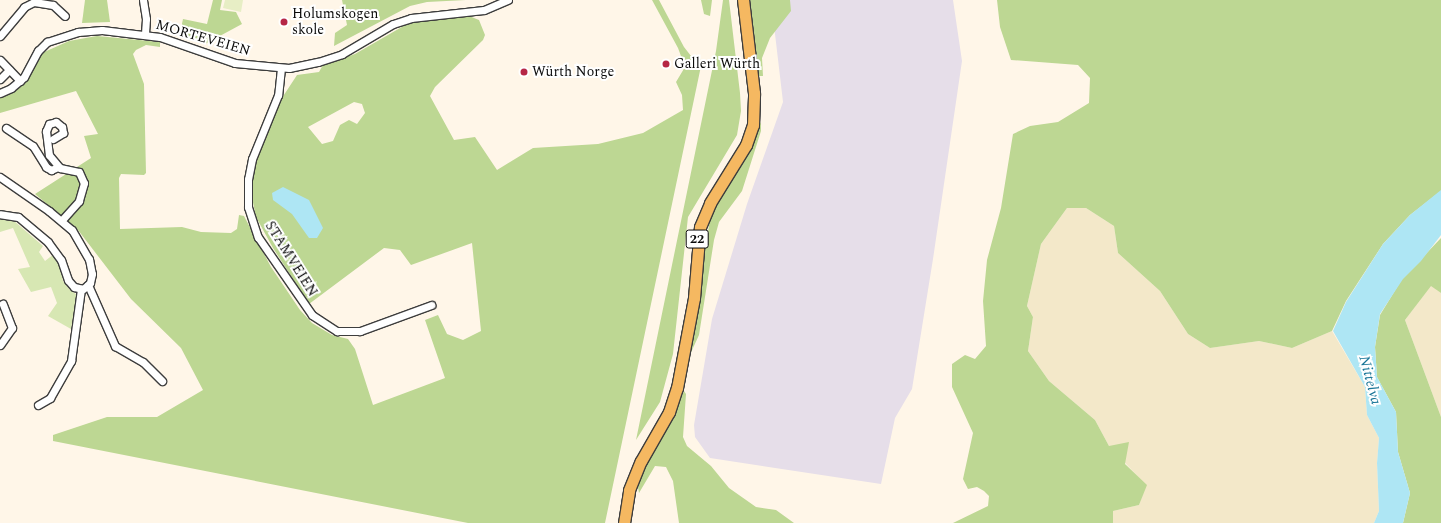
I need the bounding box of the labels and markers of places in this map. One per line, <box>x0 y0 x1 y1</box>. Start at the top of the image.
place label: Holumskogen skole <box>292 6 378 38</box>
marker: Holumskogen skole <box>279 17 289 27</box>
place label: Galleri Würth <box>674 56 760 72</box>
marker: Galleri Würth <box>661 59 671 69</box>
place label: Würth Norge <box>532 64 614 80</box>
marker: Würth Norge <box>519 67 529 77</box>

